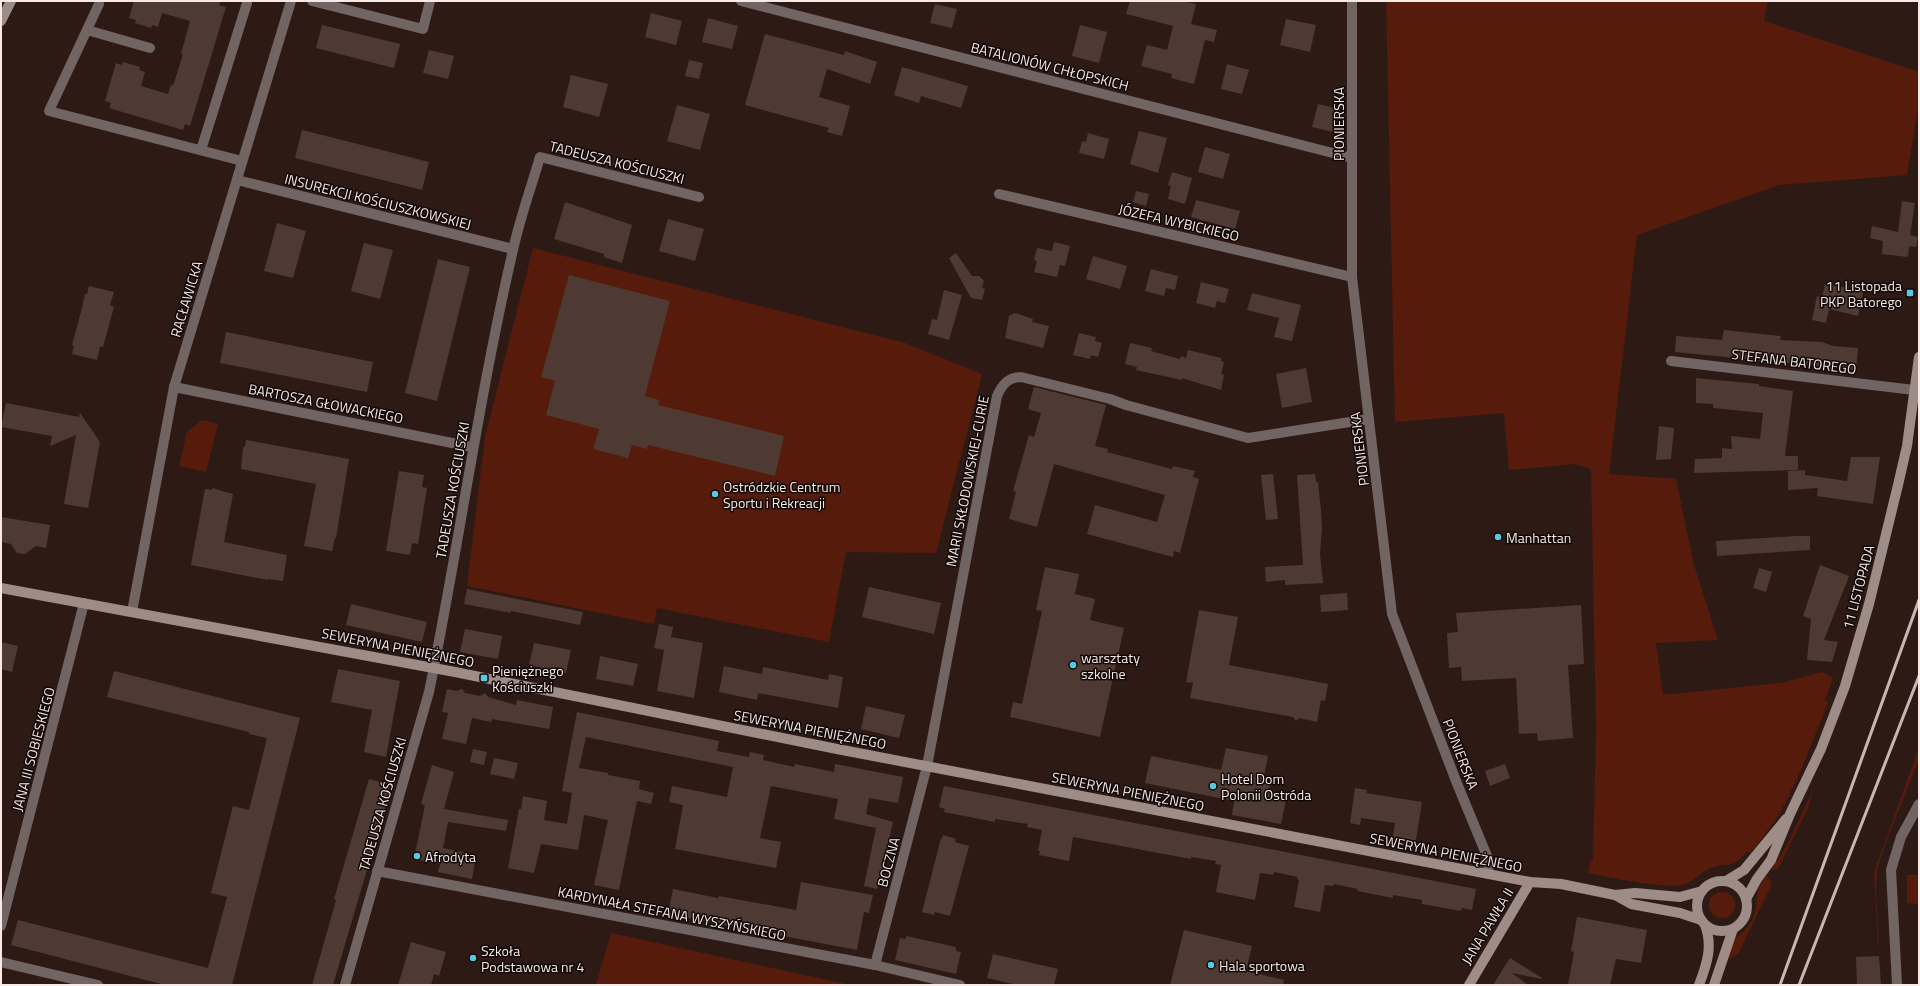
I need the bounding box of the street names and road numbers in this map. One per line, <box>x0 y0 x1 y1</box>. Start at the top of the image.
street label: BATALIONÓW CHŁOPSKICH <box>969 36 1131 96</box>
street label: PIONIERSKA <box>1328 86 1349 161</box>
street label: TADEUSZA KOŚCIUSZKI <box>547 135 687 189</box>
street label: INSUREKCJI KOŚCIUSZKOWSKIEJ <box>283 168 473 234</box>
street label: JÓZEFA WYBICKIEGO <box>1117 198 1241 246</box>
street label: RACŁAWICKA <box>164 258 208 340</box>
street label: STEFANA BATOREGO <box>1730 343 1858 379</box>
street label: BARTOSZA GŁOWACKIEGO <box>247 378 405 428</box>
street label: MARII SKŁODOWSKIEJ-CURIE <box>940 393 994 568</box>
street label: PIONIERSKA <box>1344 410 1374 487</box>
street label: TADEUSZA KOŚCIUSZKI <box>430 420 474 560</box>
street label: 11 LISTOPADA <box>1837 542 1879 631</box>
street label: SEWERYNA PIENIĘŻNEGO <box>320 622 476 672</box>
street label: JANA III SOBIESKIEGO <box>6 685 60 813</box>
street label: SEWERYNA PIENIĘŻNEGO <box>732 704 888 754</box>
street label: PIONIERSKA <box>1438 716 1484 793</box>
street label: TADEUSZA KOŚCIUSZKI <box>353 735 411 873</box>
street label: SEWERYNA PIENIĘŻNEGO <box>1050 766 1206 816</box>
street label: SEWERYNA PIENIĘŻNEGO <box>1368 827 1524 877</box>
street label: BOCZNA <box>871 834 905 889</box>
street label: KARDYNAŁA STEFANA WYSZYŃSKIEGO <box>556 881 788 945</box>
street label: JANA PAWŁA II <box>1456 883 1518 969</box>

